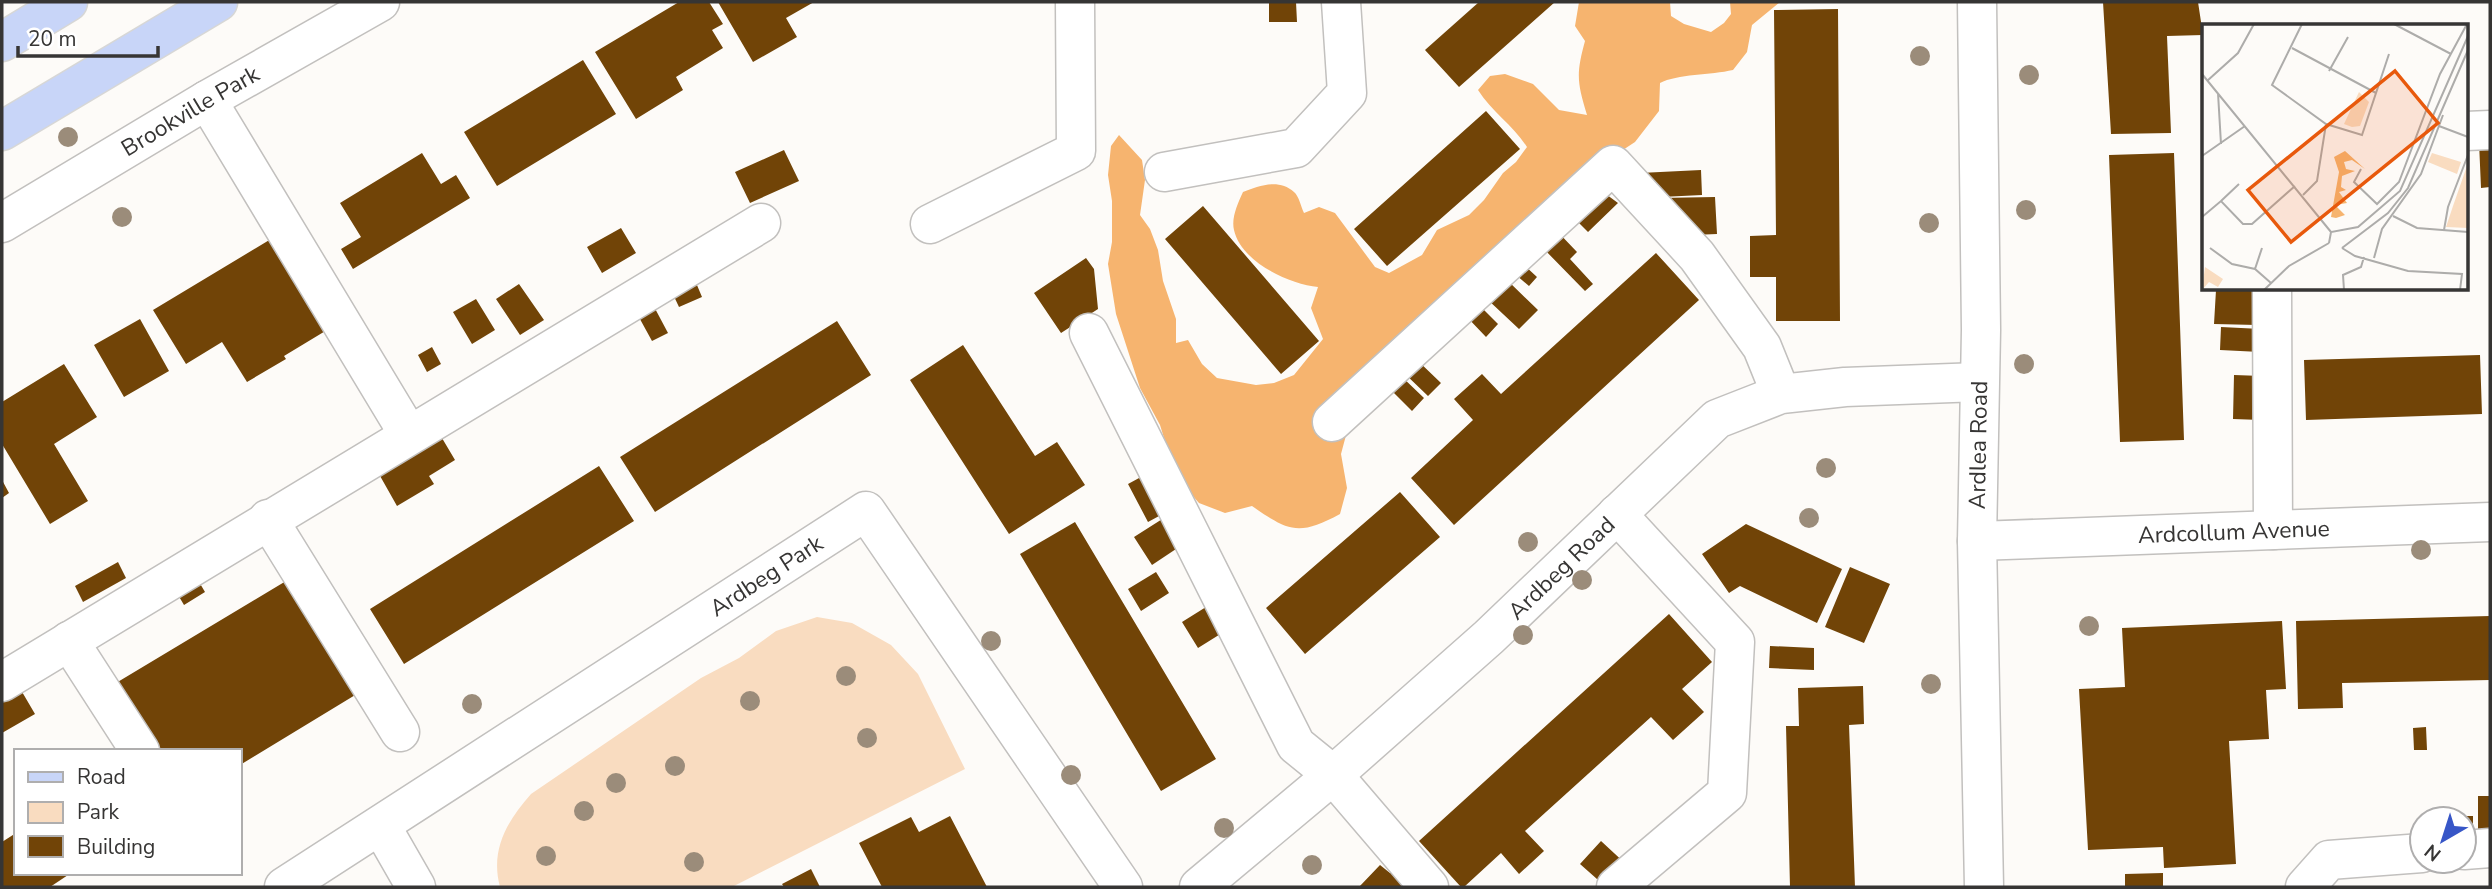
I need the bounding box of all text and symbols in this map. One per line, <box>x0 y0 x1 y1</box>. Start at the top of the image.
scale bar <box>18 14 158 58</box>
inset map <box>2202 24 2468 290</box>
text: 20 m <box>28 25 77 53</box>
street label: Brookville Park <box>116 58 265 164</box>
street label: Ardlea Road <box>1962 380 1995 510</box>
street label: Ardbeg Road <box>1501 510 1622 627</box>
street label: Ardcollum Avenue <box>2137 513 2330 551</box>
street label: Ardbeg Park <box>704 528 830 624</box>
legend <box>14 749 242 875</box>
text: Road <box>77 763 126 791</box>
text: Park <box>77 798 119 826</box>
north arrow <box>2408 805 2478 875</box>
text: Building <box>77 833 155 861</box>
text: N <box>2419 838 2447 867</box>

